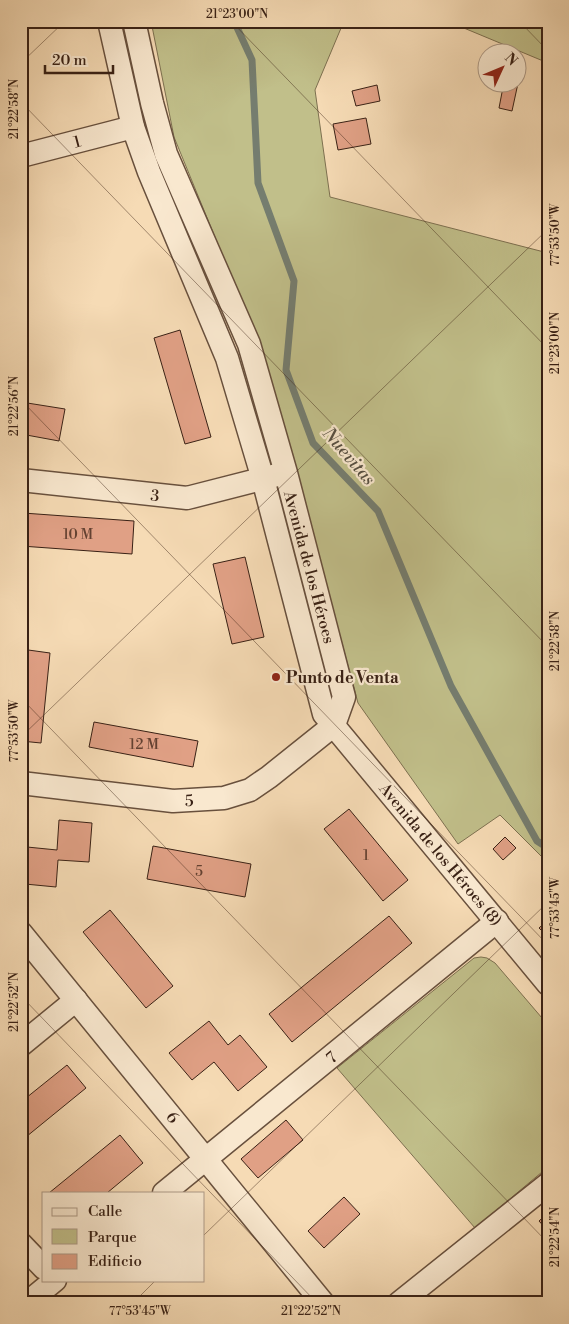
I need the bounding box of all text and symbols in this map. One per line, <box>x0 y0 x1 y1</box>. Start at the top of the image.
text: 21°23'00"N <box>206 7 268 22</box>
scale bar <box>45 42 112 74</box>
north arrow <box>476 42 526 92</box>
text: N <box>500 49 521 70</box>
text: 20 m <box>52 51 87 70</box>
text: 21°22'58"N <box>7 79 22 139</box>
street label: 1 <box>71 131 83 153</box>
text: 77°53'50"W <box>548 203 563 266</box>
text: 21°23'00"N <box>548 312 563 374</box>
text: 21°22'56"N <box>7 376 22 436</box>
water label: Nuevitas <box>317 422 380 490</box>
street label: 3 <box>149 486 160 506</box>
street label: Avenida de los Héroes <box>279 488 339 646</box>
house number: 10 M <box>63 526 94 544</box>
text: 21°22'58"N <box>548 611 563 671</box>
place label: Punto de Venta <box>286 668 399 688</box>
marker: Punto de Venta <box>270 671 282 683</box>
text: 77°53'50"W <box>7 699 22 762</box>
house number: 12 M <box>129 736 159 754</box>
street label: Avenida de los Héroes (8) <box>374 778 506 930</box>
street label: 5 <box>184 791 194 811</box>
house number: 1 <box>363 847 369 865</box>
house number: 5 <box>195 863 203 881</box>
text: 77°53'45"W <box>548 876 563 939</box>
text: 21°22'52"N <box>7 972 22 1032</box>
street label: 7 <box>322 1047 341 1068</box>
street label: 6 <box>161 1108 183 1128</box>
legend <box>42 1192 205 1282</box>
text: Calle <box>88 1202 122 1221</box>
text: 21°22'54"N <box>548 1207 563 1267</box>
text: Parque <box>88 1228 137 1247</box>
text: Edificio <box>88 1252 142 1271</box>
text: 77°53'45"W <box>109 1304 172 1319</box>
text: 21°22'52"N <box>281 1304 341 1319</box>

